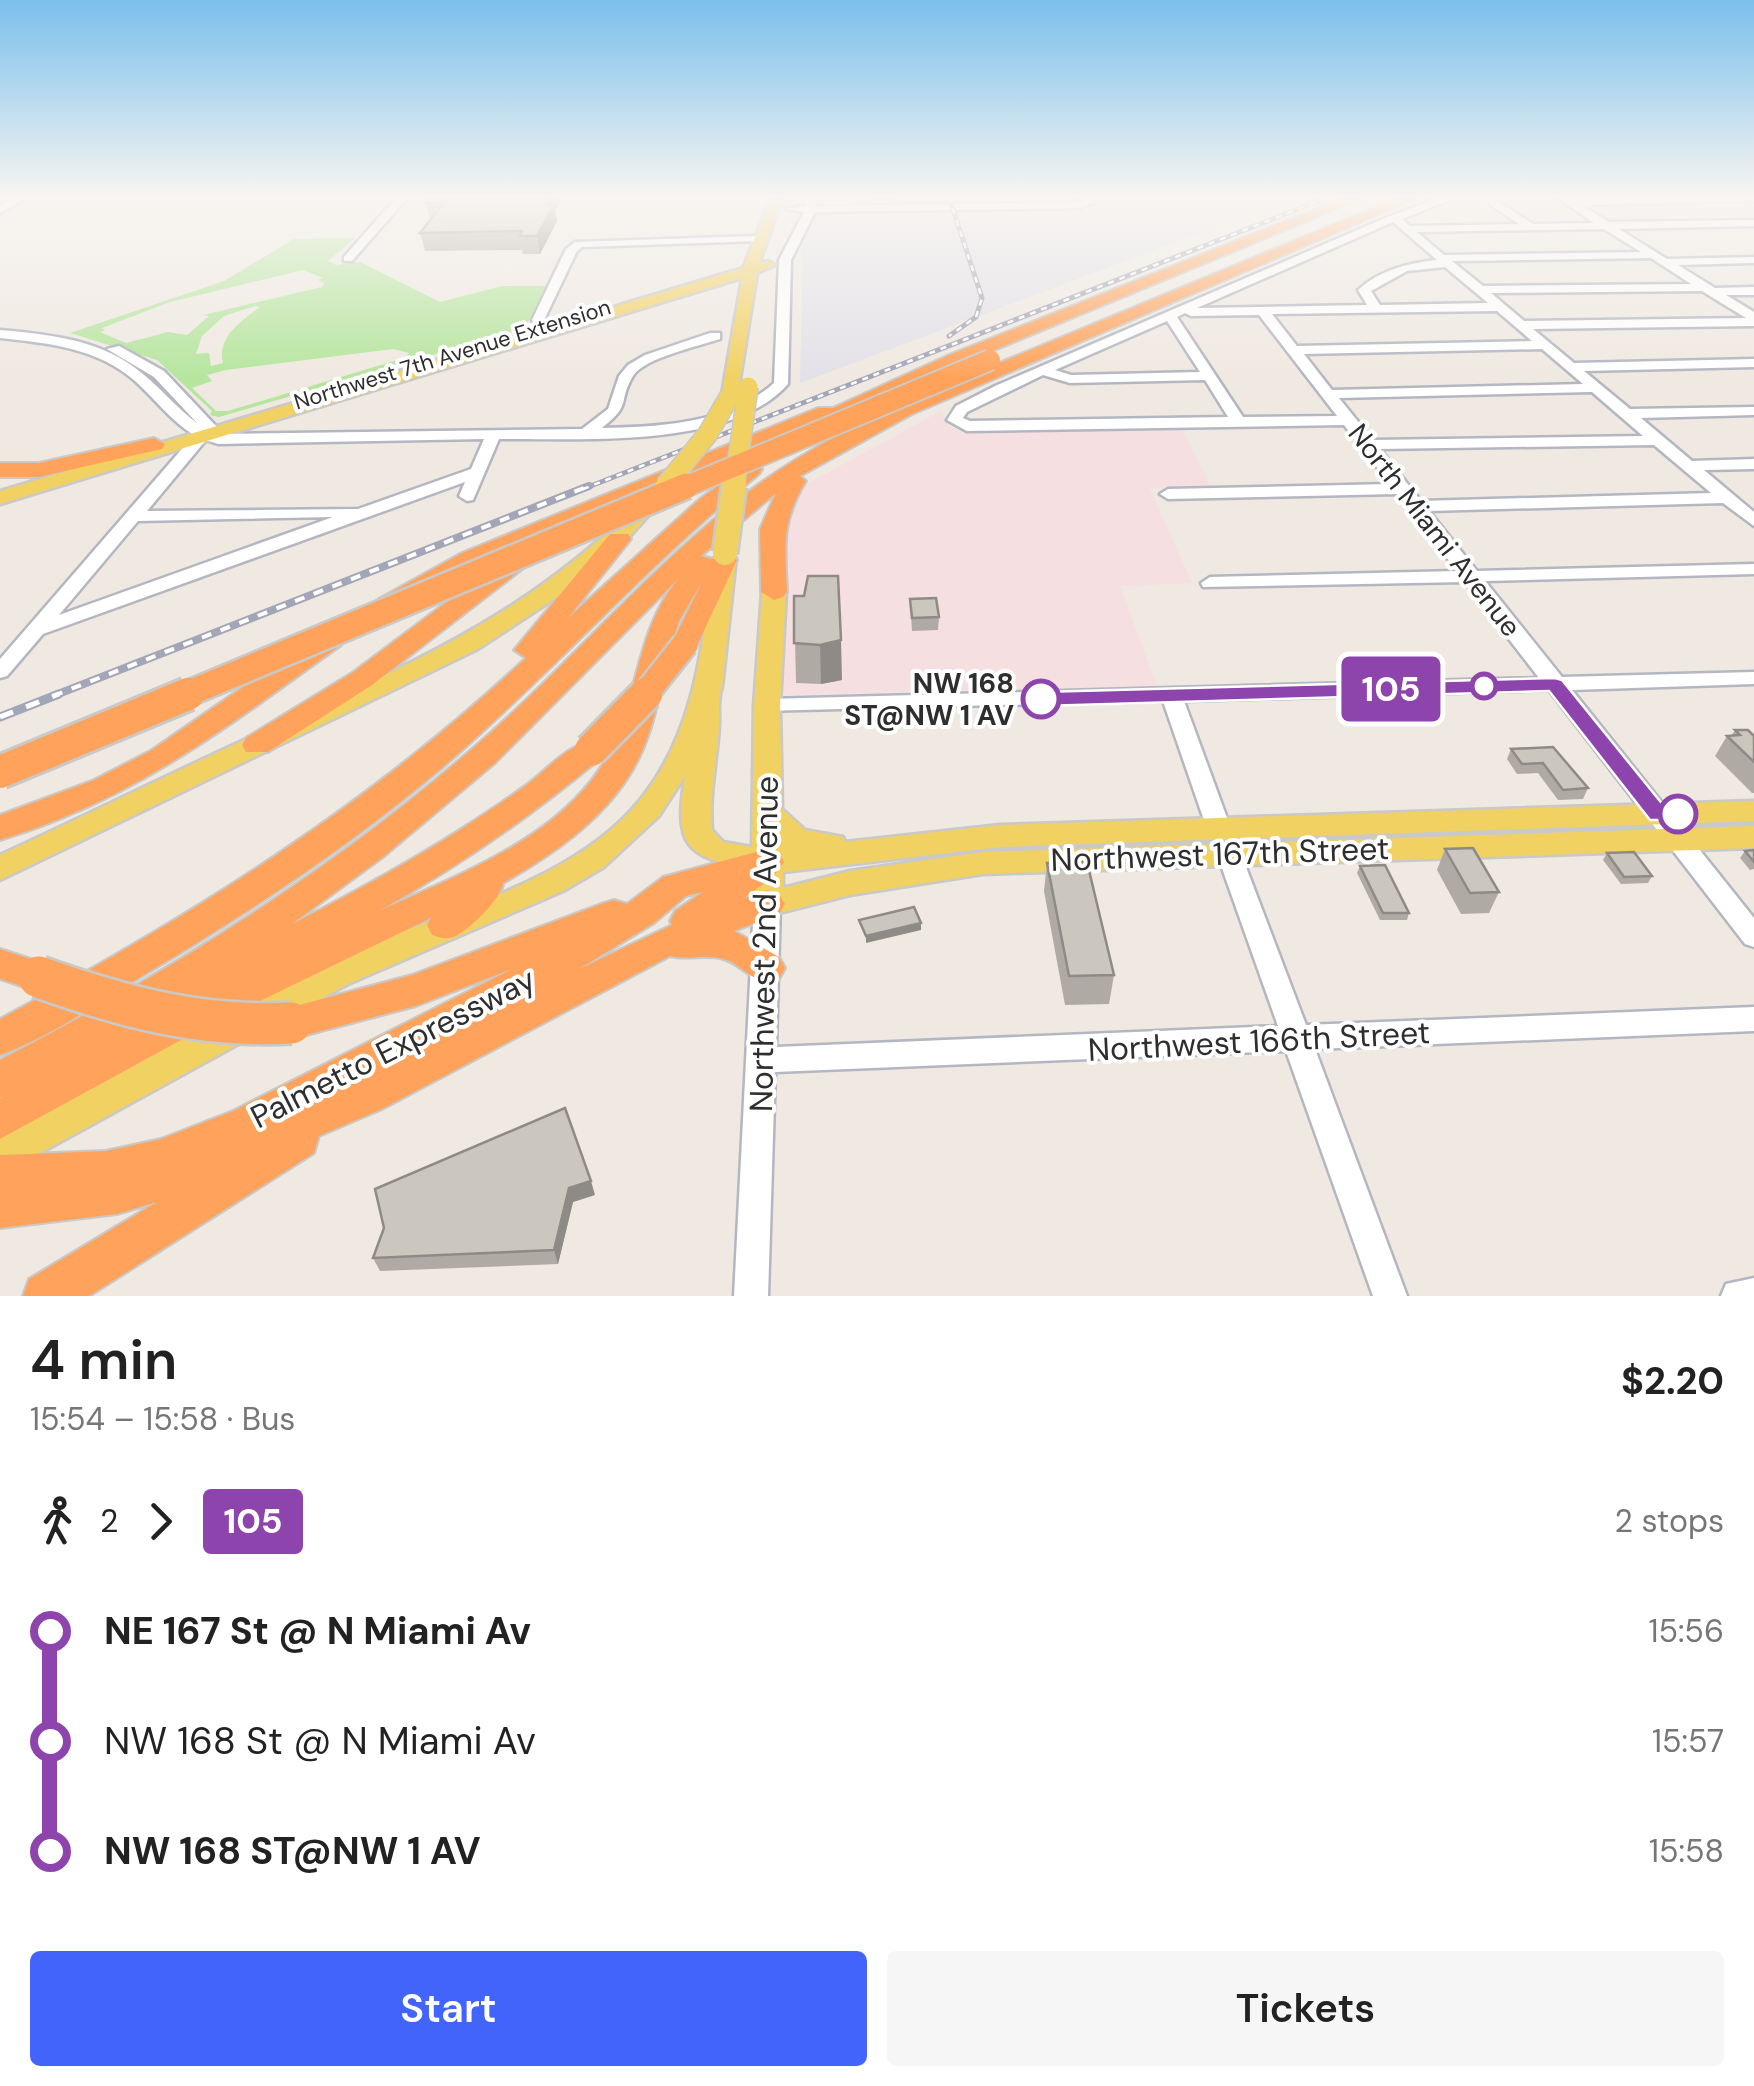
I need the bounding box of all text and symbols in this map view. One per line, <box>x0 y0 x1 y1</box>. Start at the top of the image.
street label: Northwest 7th Avenue Extension <box>290 292 614 417</box>
street label: North Miami Avenue <box>1340 416 1529 644</box>
line badge: 105 <box>1334 656 1448 722</box>
place label: NW 168 ST@NW 1 AV <box>844 665 1014 734</box>
text: 105 <box>1361 666 1421 712</box>
unlabelled marker <box>1471 673 1497 699</box>
marker: NW 168 ST@NW 1 AV <box>1022 680 1060 718</box>
street label: Northwest 2nd Avenue <box>740 775 788 1113</box>
unlabelled marker <box>1659 795 1697 833</box>
street label: Northwest 167th Street <box>1050 827 1390 881</box>
street label: Palmetto Expressway <box>244 958 543 1138</box>
street label: Northwest 166th Street <box>1087 1011 1431 1071</box>
text: 4 min <box>30 1324 177 1396</box>
text: $2.20 <box>1621 1356 1724 1406</box>
text: 15:54 – 15:58 · Bus <box>30 1398 295 1440</box>
icon: walk <box>30 1494 85 1549</box>
icon: forward <box>133 1494 188 1549</box>
text: 105 <box>223 1498 283 1544</box>
text: 2 <box>100 1500 118 1542</box>
text: 2 stops <box>1615 1500 1724 1542</box>
text: NE 167 St @ N Miami Av <box>104 1606 531 1656</box>
text: 15:56 <box>1648 1610 1724 1652</box>
text: NW 168 St @ N Miami Av <box>104 1716 536 1766</box>
text: 15:57 <box>1652 1720 1724 1762</box>
text: NW 168 ST@NW 1 AV <box>104 1826 481 1876</box>
text: 15:58 <box>1649 1830 1724 1872</box>
button: Start <box>30 1951 867 2066</box>
button: Tickets <box>887 1951 1724 2066</box>

